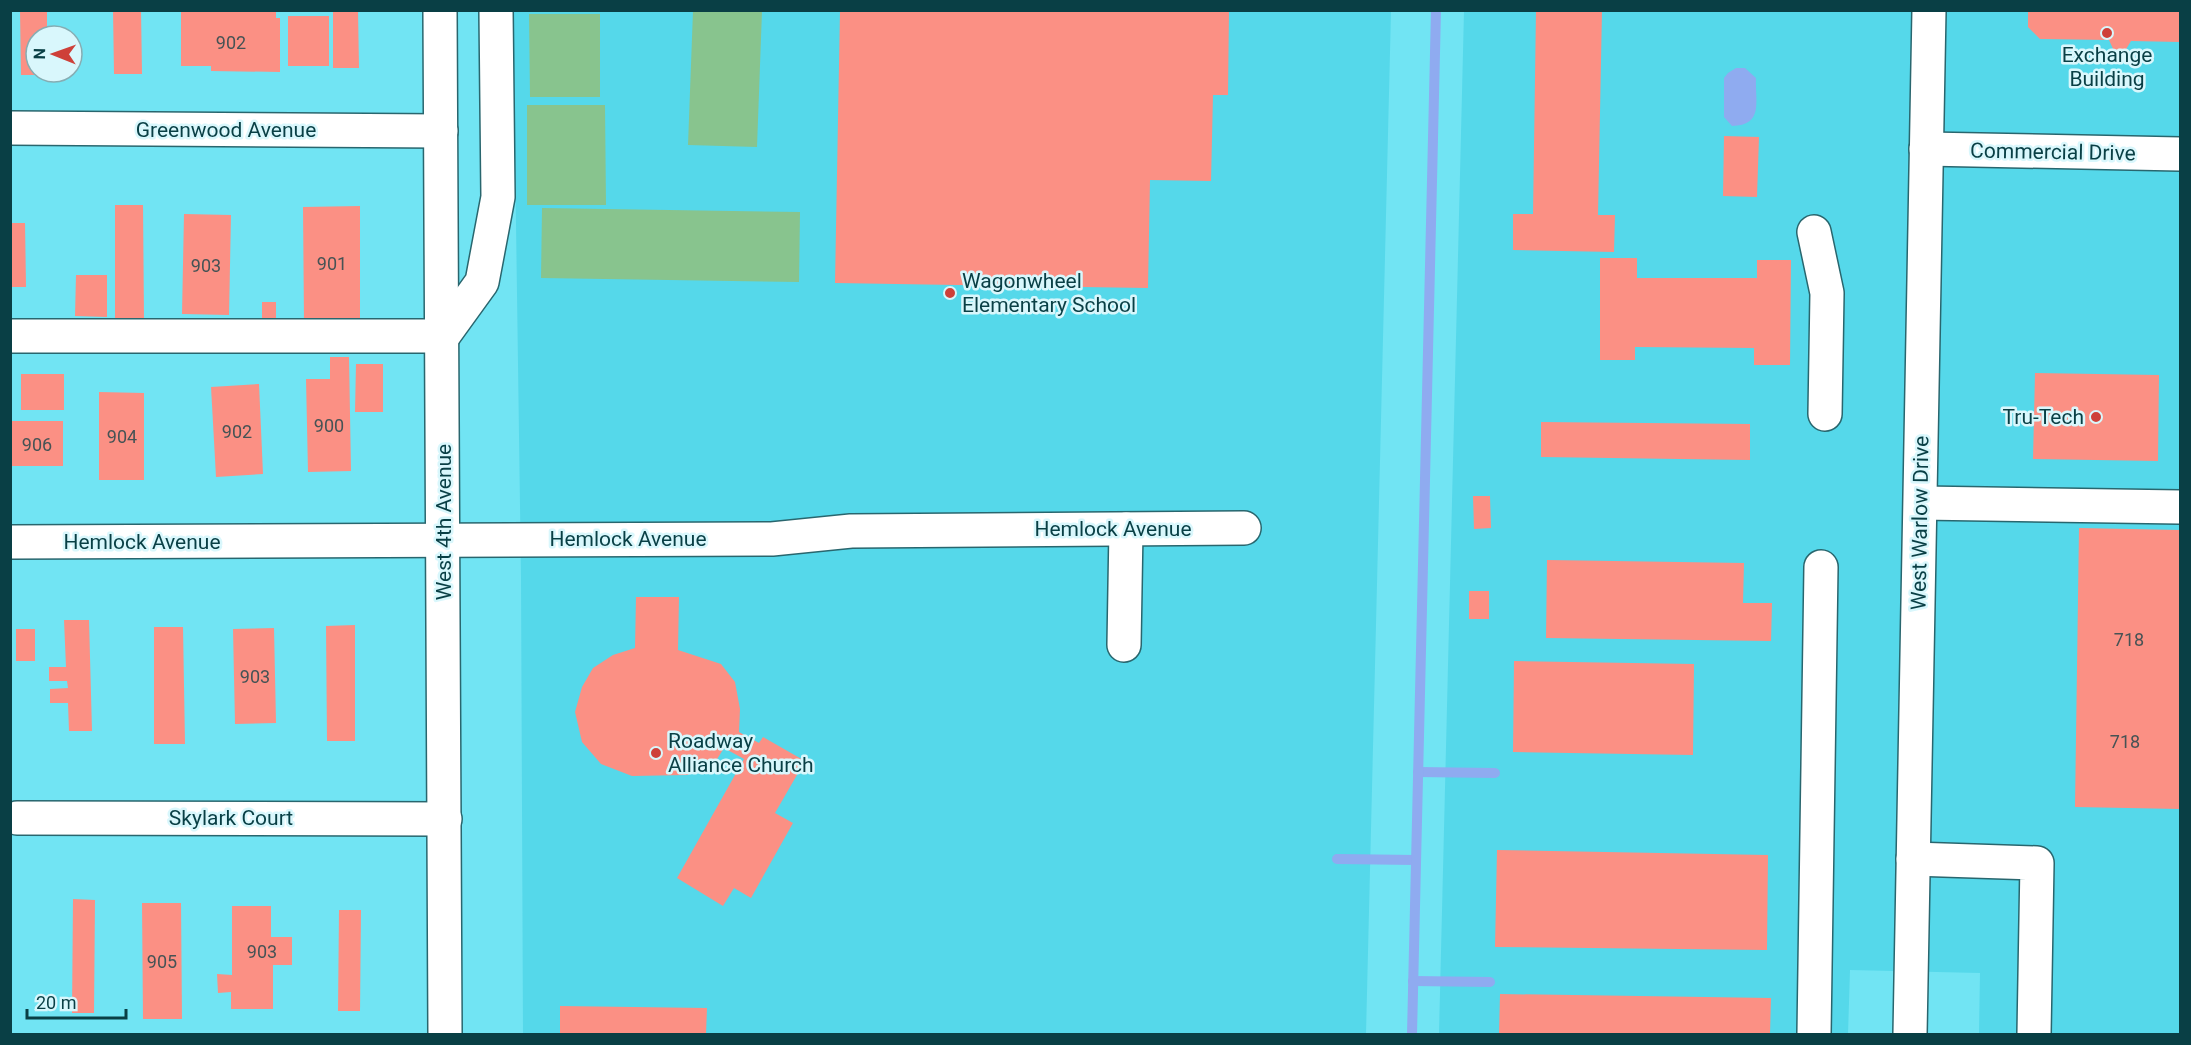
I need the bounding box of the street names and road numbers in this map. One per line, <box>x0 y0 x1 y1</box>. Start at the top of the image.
street label: Greenwood Avenue <box>136 118 316 142</box>
street label: Commercial Drive <box>1970 139 2136 165</box>
street label: West Warlow Drive <box>1906 436 1934 610</box>
street label: West 4th Avenue <box>432 444 456 600</box>
street label: Hemlock Avenue <box>1034 517 1192 541</box>
street label: Hemlock Avenue <box>549 527 707 551</box>
street label: Hemlock Avenue <box>63 530 221 554</box>
street label: Skylark Court <box>169 806 293 830</box>

